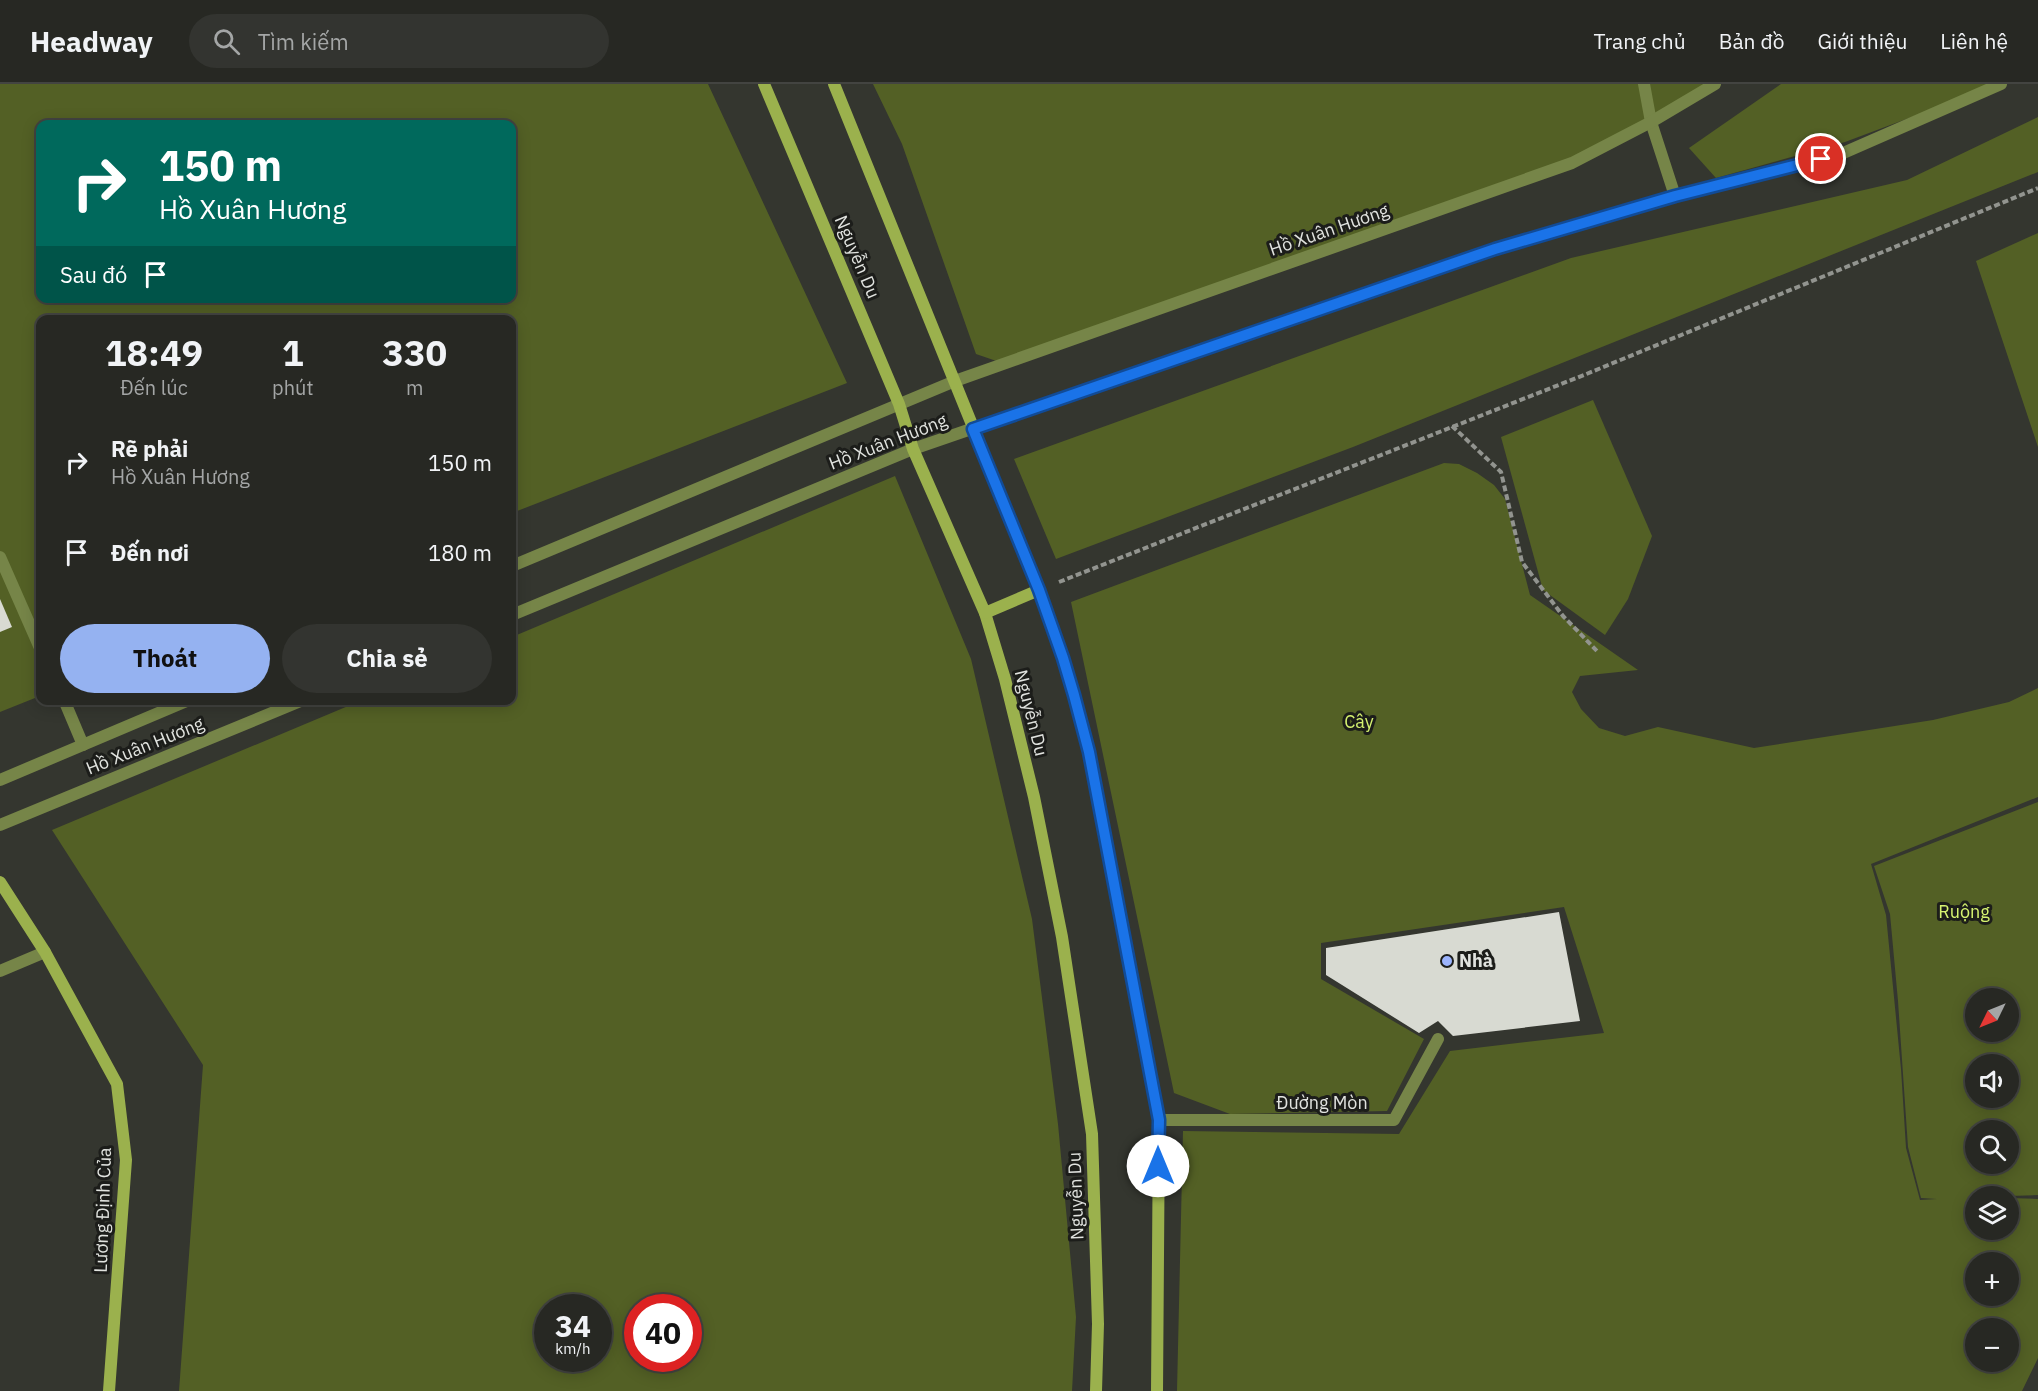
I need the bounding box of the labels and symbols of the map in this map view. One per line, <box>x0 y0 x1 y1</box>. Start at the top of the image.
pin <box>1795 133 1846 184</box>
street label: Hồ Xuân Hương <box>1266 198 1392 261</box>
street label: Nguyễn Du <box>830 212 885 302</box>
street label: Hồ Xuân Hương <box>825 408 951 475</box>
street label: Nguyễn Du <box>1010 667 1053 758</box>
park label: Cây <box>1344 710 1374 733</box>
street label: Hồ Xuân Hương <box>83 711 208 780</box>
park label: Ruộng <box>1938 900 1990 923</box>
place label: Nhà <box>1459 949 1493 972</box>
marker: Nhà <box>1440 954 1454 968</box>
north arrow <box>1965 988 2019 1042</box>
street label: Đường Mòn <box>1276 1091 1368 1114</box>
position arrow <box>1126 1134 1190 1198</box>
street label: Lương Định Của <box>89 1147 116 1273</box>
street label: Nguyễn Du <box>1062 1152 1089 1240</box>
speed limit sign: 40 <box>624 1294 702 1372</box>

